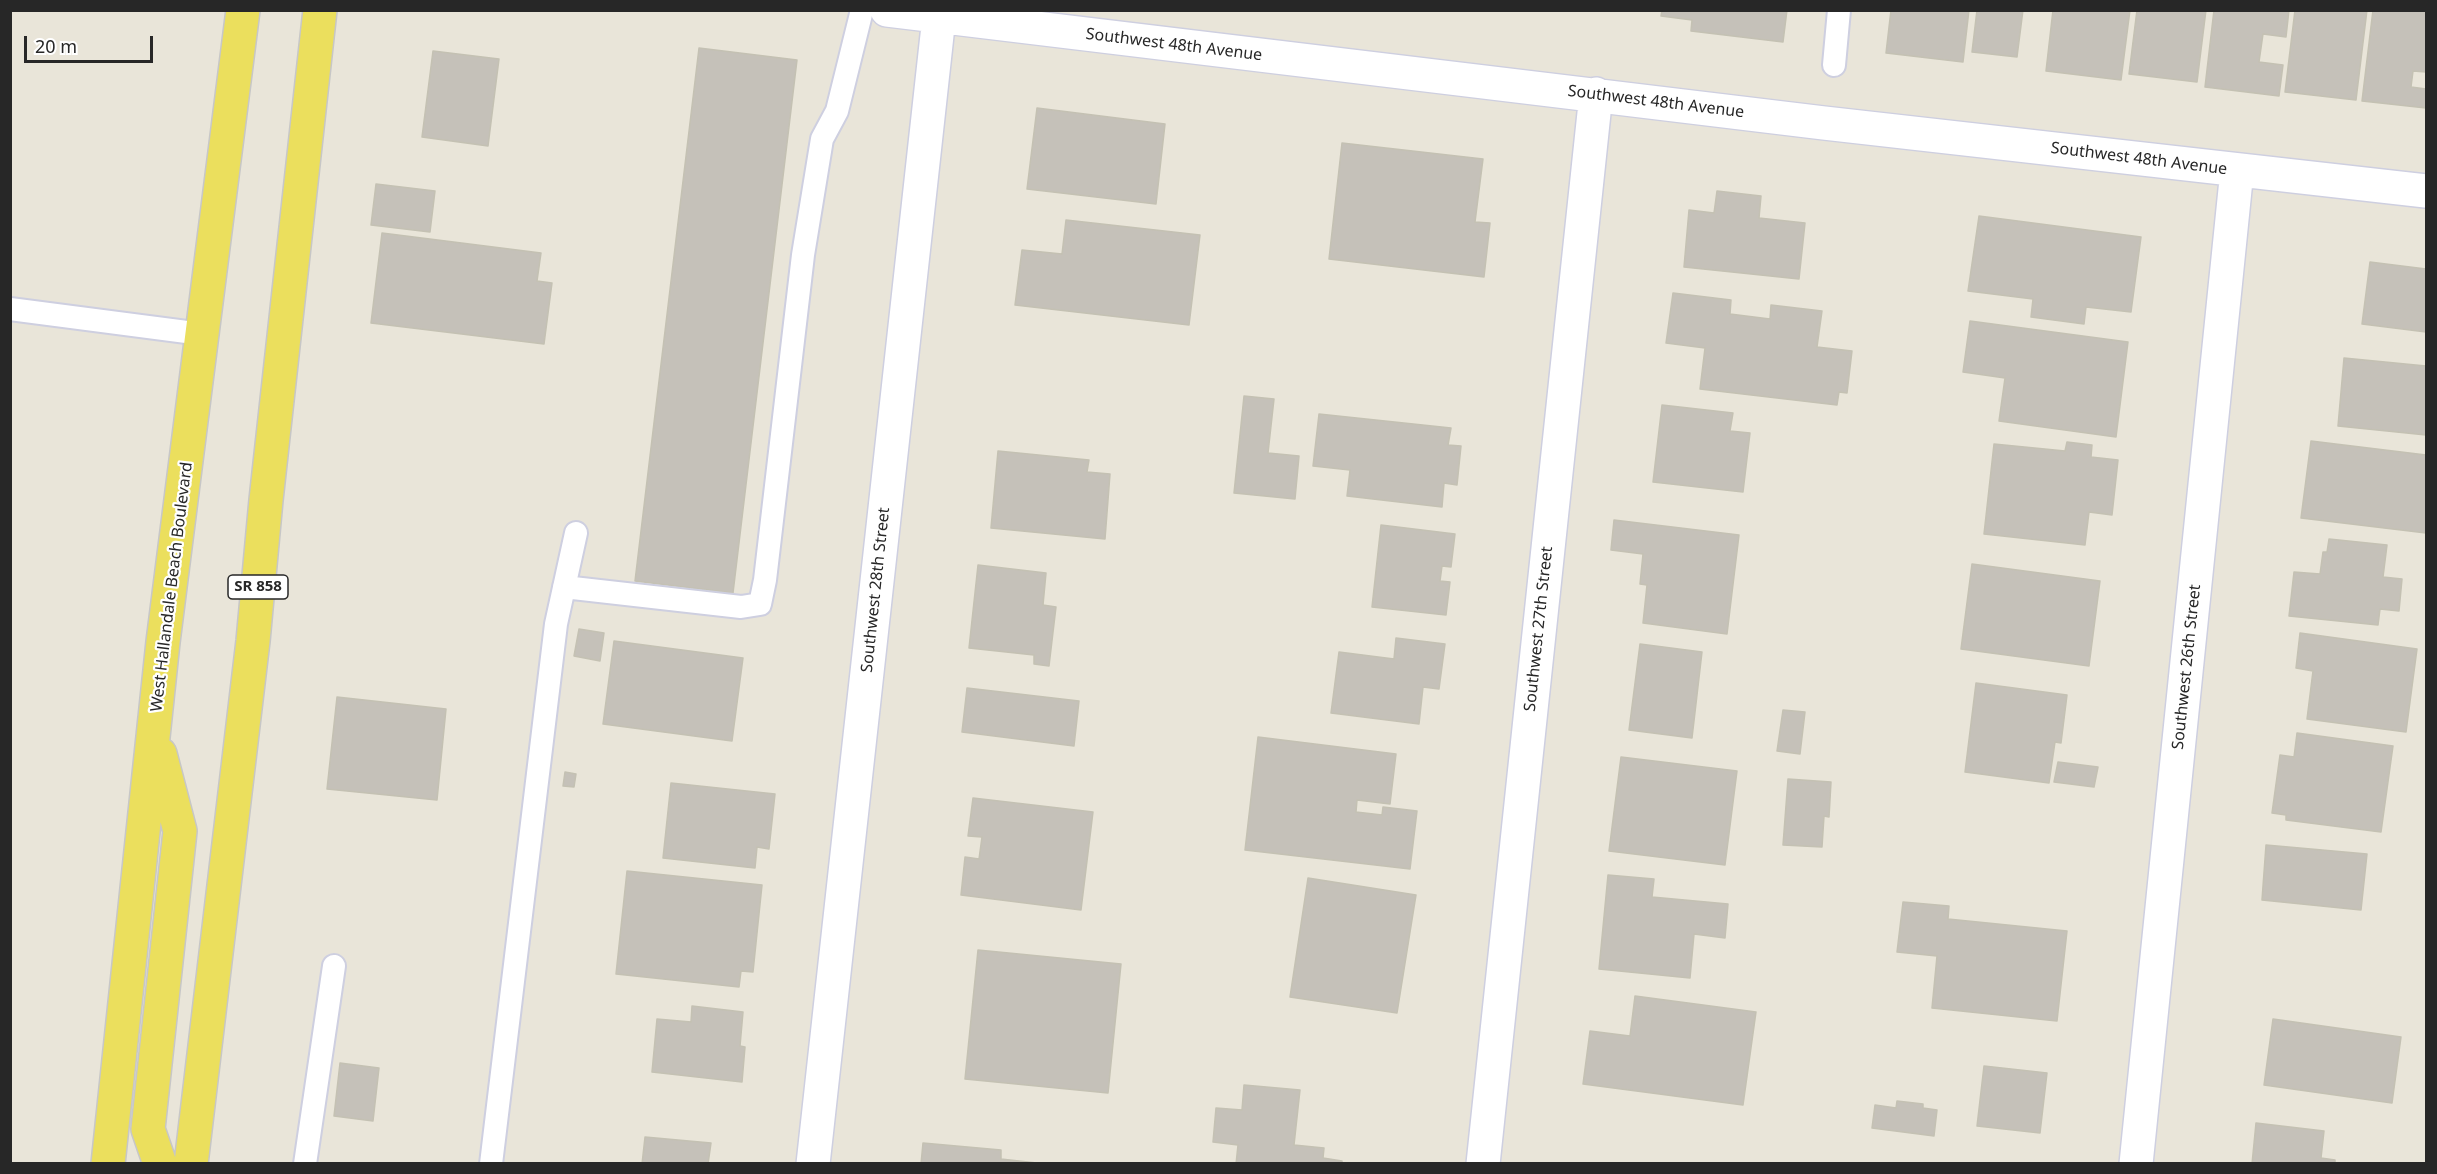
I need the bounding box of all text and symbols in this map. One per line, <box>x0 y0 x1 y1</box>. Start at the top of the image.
scale bar <box>27 24 156 62</box>
street label: Southwest 48th Avenue <box>1085 25 1263 65</box>
text: 20 m <box>35 34 77 58</box>
street label: Southwest 48th Avenue <box>1567 82 1745 122</box>
street label: Southwest 48th Avenue <box>2050 139 2228 179</box>
street label: West Hallandale Beach Boulevard <box>147 461 197 713</box>
street label: Southwest 28th Street <box>858 506 894 674</box>
street label: Southwest 27th Street <box>1521 545 1557 713</box>
road number: SR 858 <box>228 575 288 599</box>
street label: Southwest 26th Street <box>2169 583 2205 751</box>

